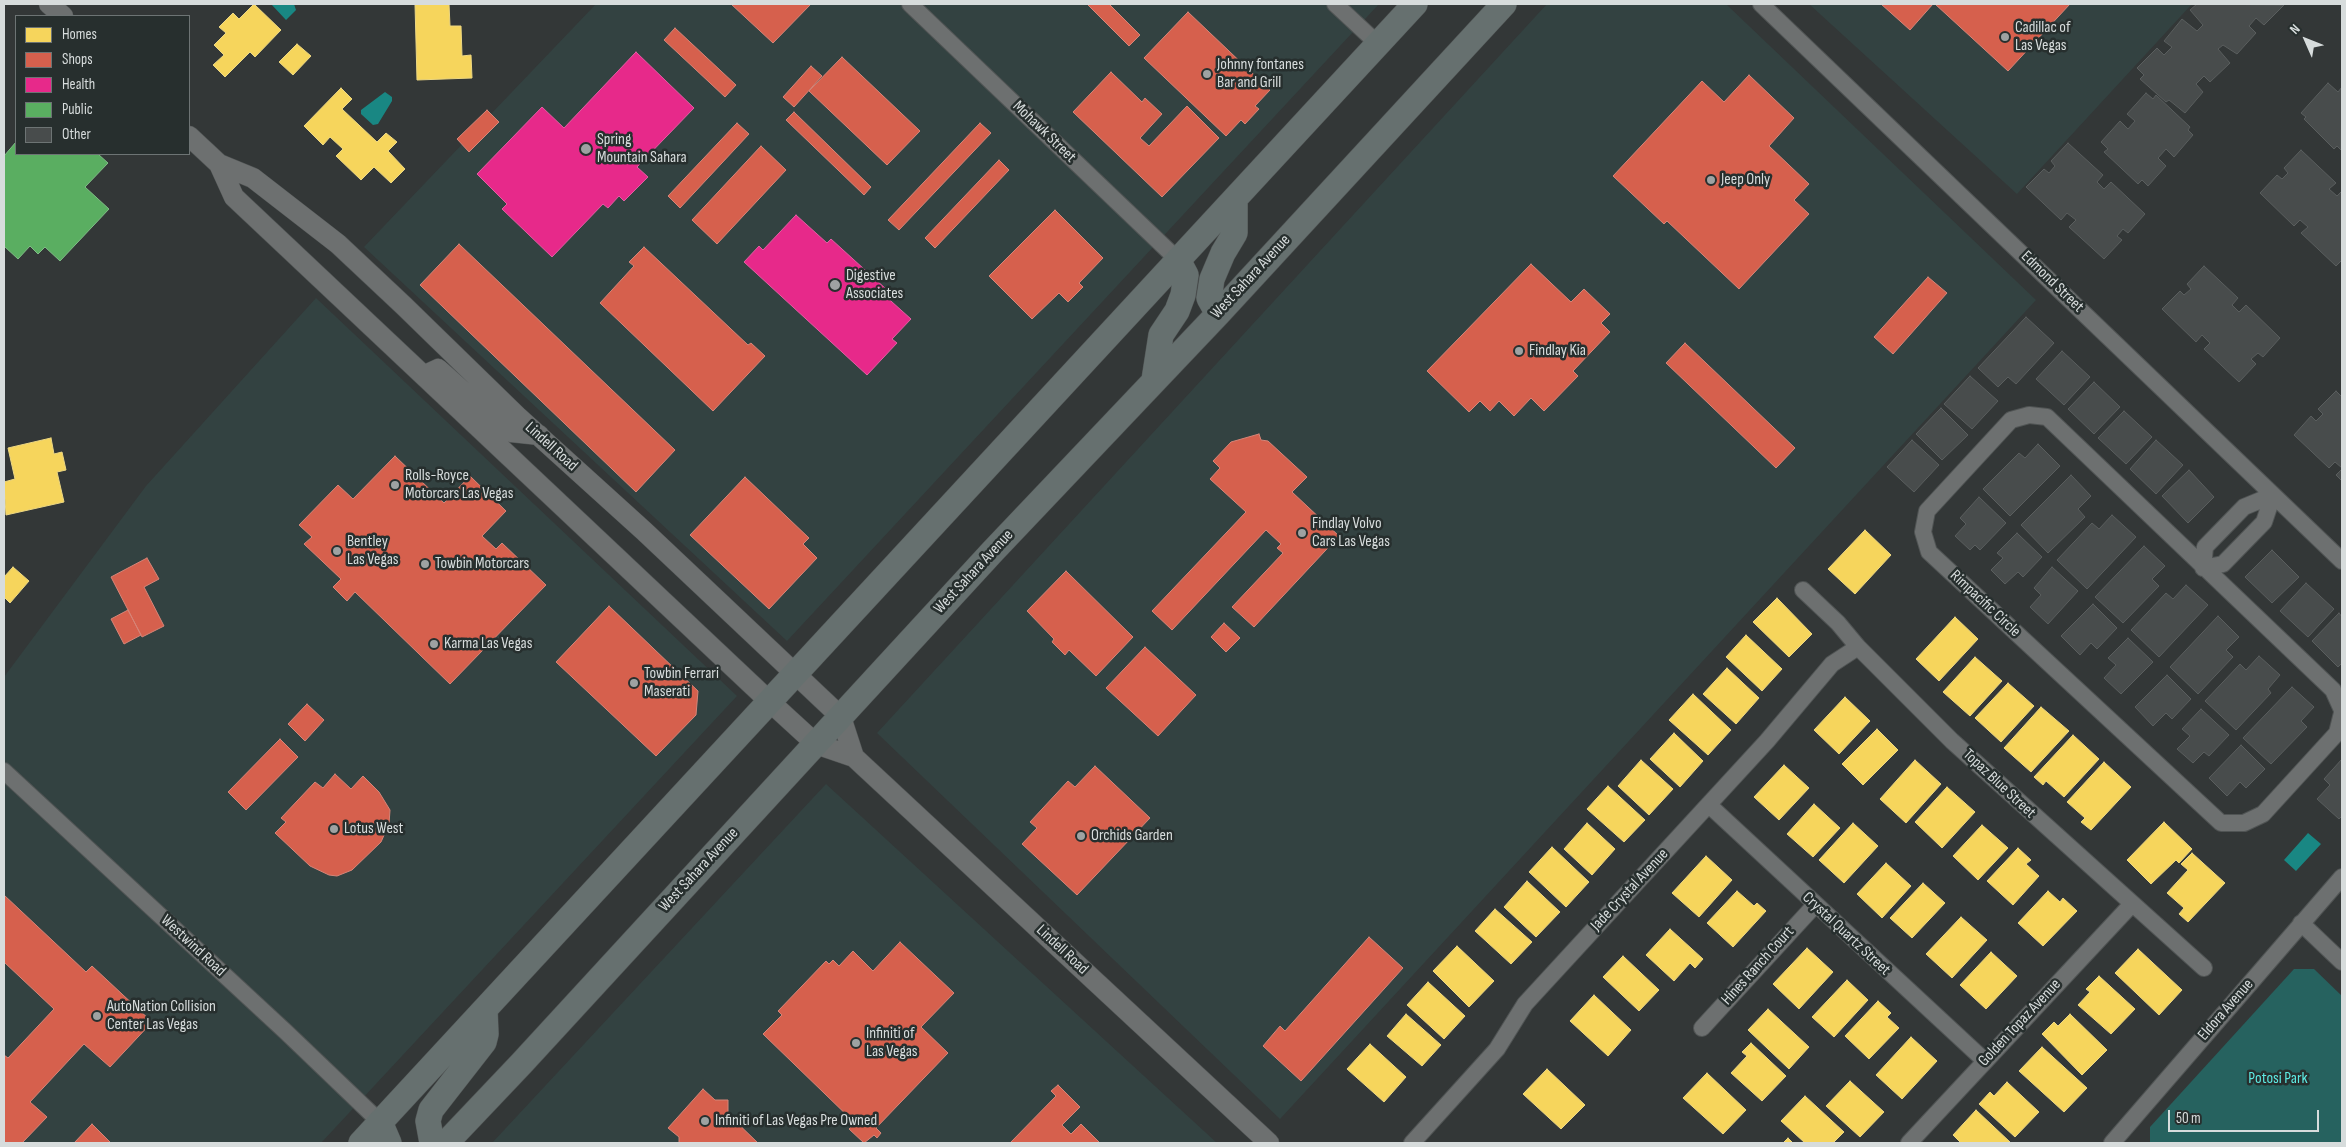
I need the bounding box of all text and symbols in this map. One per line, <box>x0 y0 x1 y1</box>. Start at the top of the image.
legend <box>15 15 190 155</box>
north arrow <box>2281 15 2331 65</box>
place label: Cadillac of Las Vegas <box>2015 18 2071 56</box>
text: N <box>2286 21 2304 38</box>
text: Homes <box>62 25 97 44</box>
marker: Cadillac of Las Vegas <box>1999 31 2011 43</box>
text: Shops <box>62 50 93 69</box>
place label: Johnny fontanes Bar and Grill <box>1217 55 1304 93</box>
marker: Johnny fontanes Bar and Grill <box>1201 68 1213 80</box>
text: Health <box>62 75 95 94</box>
street label: Mohawk Street <box>1008 97 1080 167</box>
text: Public <box>62 100 93 119</box>
text: Other <box>62 125 91 144</box>
place label: Spring Mountain Sahara <box>597 130 687 168</box>
marker: Spring Mountain Sahara <box>579 142 593 156</box>
place label: Jeep Only <box>1721 170 1770 190</box>
marker: Jeep Only <box>1705 174 1717 186</box>
street label: West Sahara Avenue <box>1207 231 1295 323</box>
street label: Edmond Street <box>2017 247 2087 317</box>
place label: Digestive Associates <box>846 266 903 304</box>
marker: Digestive Associates <box>828 278 842 292</box>
place label: Findlay Kia <box>1529 341 1586 361</box>
marker: Findlay Kia <box>1513 345 1525 357</box>
street label: Lindell Road <box>521 418 581 476</box>
place label: Rolls-Royce Motorcars Las Vegas <box>405 466 513 504</box>
marker: Rolls-Royce Motorcars Las Vegas <box>389 479 401 491</box>
place label: Findlay Volvo Cars Las Vegas <box>1312 514 1390 552</box>
street label: West Sahara Avenue <box>930 526 1018 618</box>
marker: Findlay Volvo Cars Las Vegas <box>1296 527 1308 539</box>
place label: Bentley Las Vegas <box>347 532 399 570</box>
marker: Bentley Las Vegas <box>331 545 343 557</box>
place label: Towbin Motorcars <box>435 554 529 574</box>
marker: Towbin Motorcars <box>419 558 431 570</box>
street label: Rimpacific Circle <box>1946 566 2024 642</box>
place label: Karma Las Vegas <box>444 634 532 654</box>
marker: Karma Las Vegas <box>428 638 440 650</box>
place label: Towbin Ferrari Maserati <box>644 664 719 702</box>
marker: Towbin Ferrari Maserati <box>628 677 640 689</box>
street label: Topaz Blue Street <box>1959 745 2039 823</box>
place label: Lotus West <box>344 819 403 839</box>
marker: Lotus West <box>328 823 340 835</box>
street label: West Sahara Avenue <box>655 824 743 916</box>
place label: Orchids Garden <box>1091 826 1173 846</box>
marker: Orchids Garden <box>1075 830 1087 842</box>
street label: Jade Crystal Avenue <box>1587 845 1673 935</box>
street label: Crystal Quartz Street <box>1798 888 1894 980</box>
street label: Westwind Road <box>157 911 229 981</box>
street label: Lindell Road <box>1032 921 1092 979</box>
street label: Hines Ranch Court <box>1718 923 1798 1009</box>
street label: Golden Topaz Avenue <box>1975 975 2065 1071</box>
street label: Eldora Avenue <box>2194 975 2258 1045</box>
place label: AutoNation Collision Center Las Vegas <box>107 997 216 1035</box>
marker: AutoNation Collision Center Las Vegas <box>91 1010 103 1022</box>
place label: Infiniti of Las Vegas <box>866 1024 918 1062</box>
marker: Infiniti of Las Vegas <box>850 1037 862 1049</box>
park label: Potosi Park <box>2248 1069 2308 1089</box>
scale bar <box>2171 1100 2322 1132</box>
text: 50 m <box>2176 1109 2201 1128</box>
place label: Infiniti of Las Vegas Pre Owned <box>715 1111 877 1131</box>
marker: Infiniti of Las Vegas Pre Owned <box>699 1115 711 1127</box>

